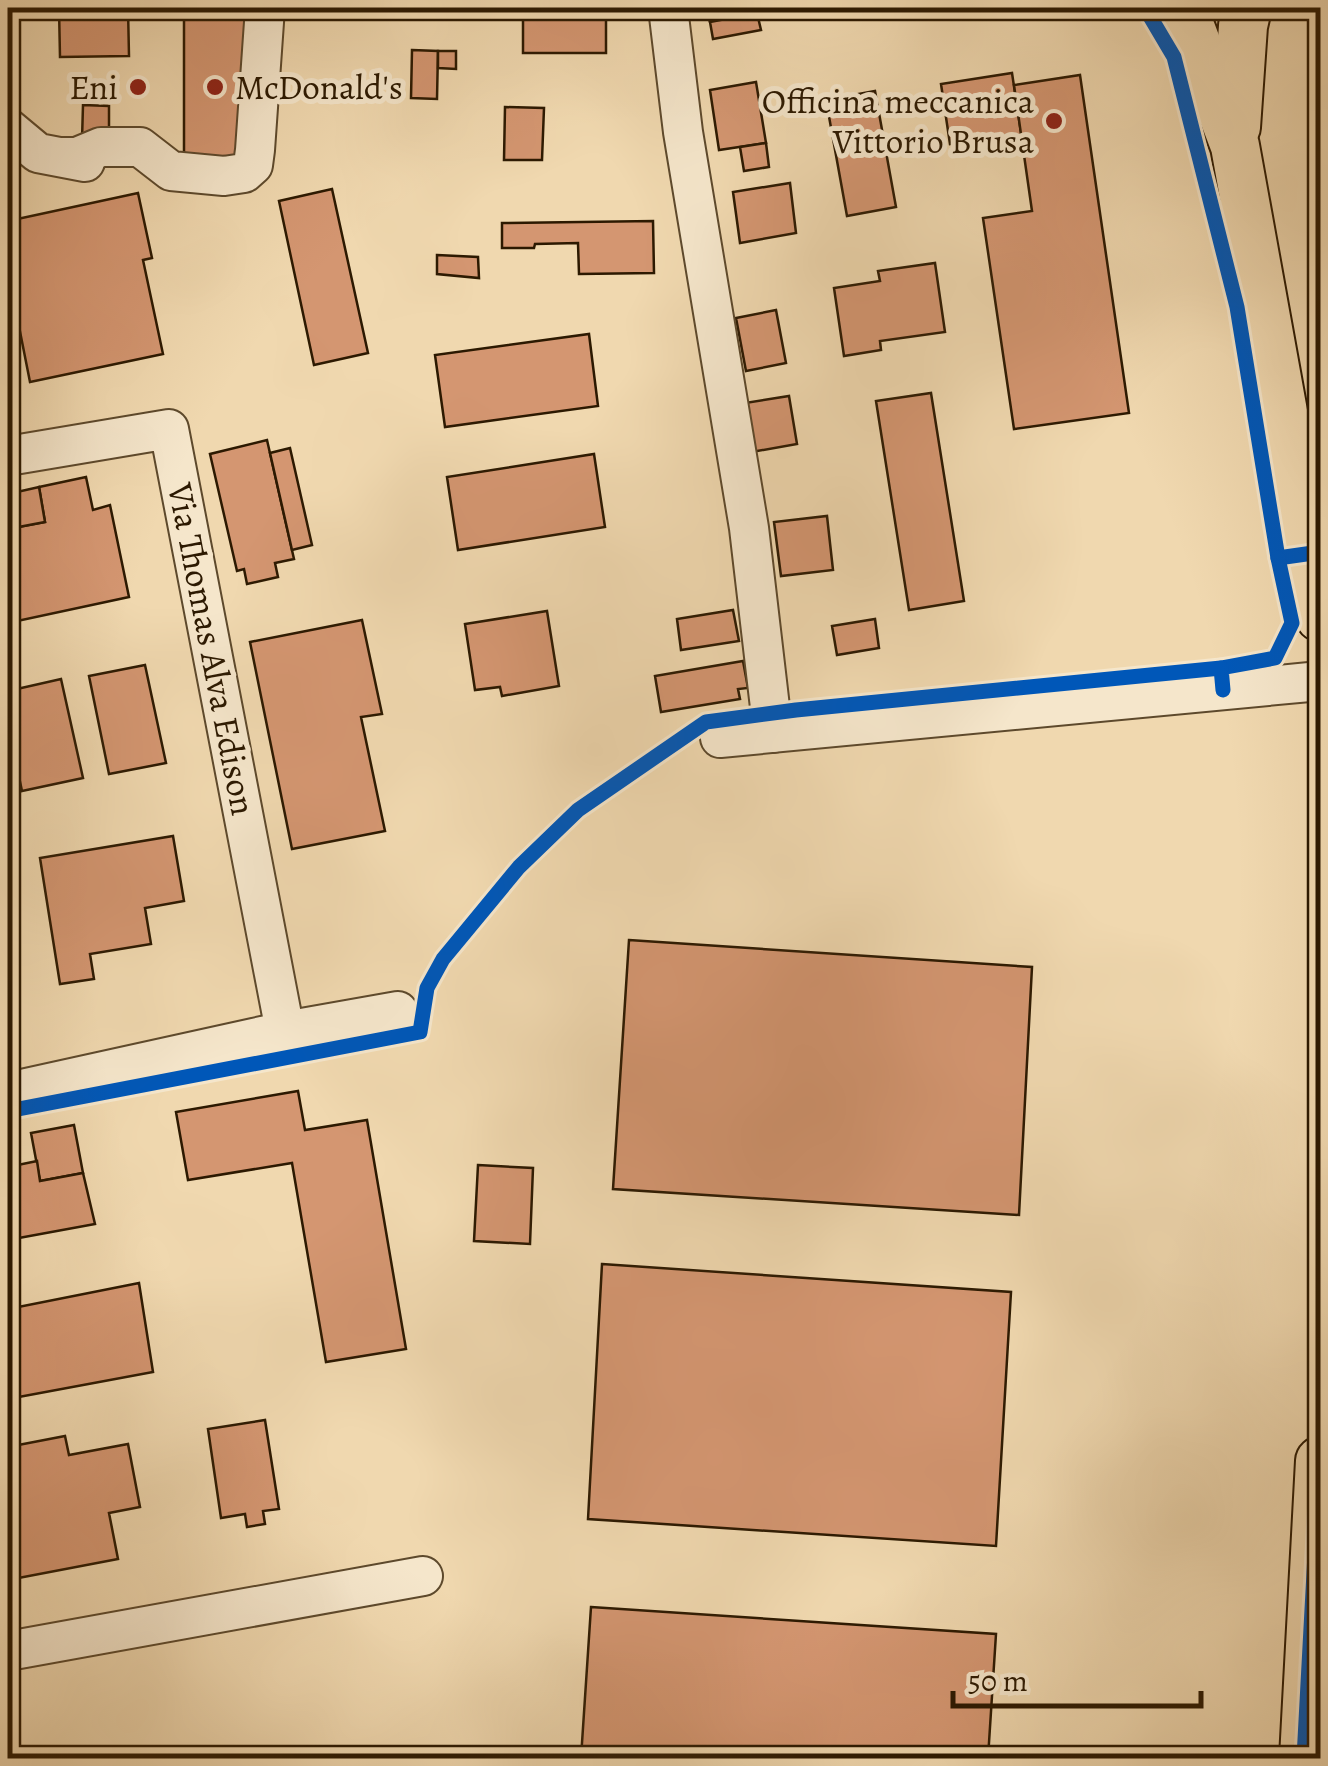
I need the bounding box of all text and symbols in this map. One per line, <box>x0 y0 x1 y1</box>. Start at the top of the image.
place label: Eni <box>69 63 118 111</box>
place label: McDonald's <box>235 63 403 111</box>
marker: Eni <box>127 76 149 98</box>
marker: McDonald's <box>204 76 226 98</box>
place label: Officina meccanica Vittorio Brusa <box>762 77 1035 165</box>
marker: Officina meccanica Vittorio Brusa <box>1043 110 1065 132</box>
street label: Via Thomas Alva Edison <box>156 478 268 819</box>
scale bar <box>953 1646 1200 1708</box>
text: 50 m <box>968 1661 1028 1701</box>

